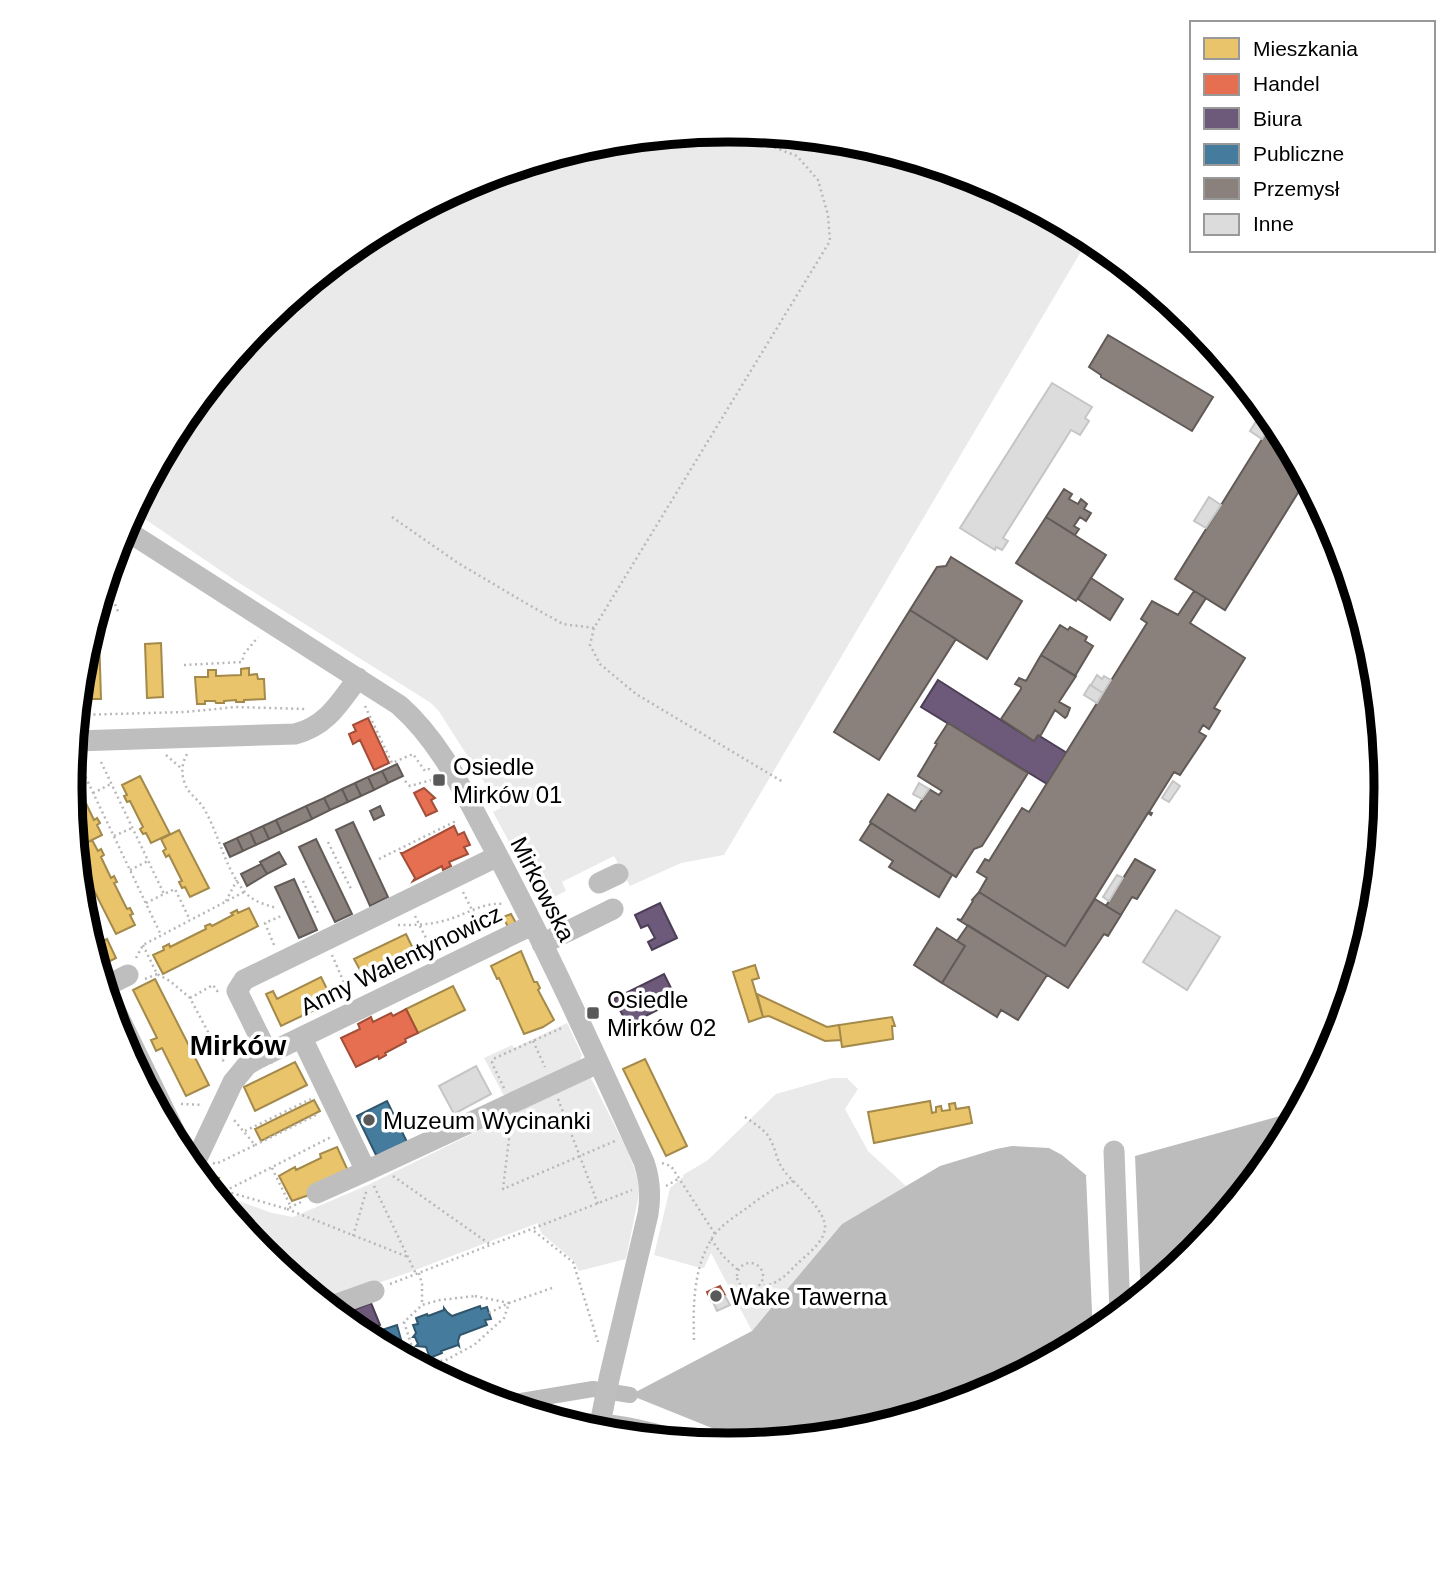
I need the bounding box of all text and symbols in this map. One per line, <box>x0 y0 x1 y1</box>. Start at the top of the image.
legend <box>1190 21 1435 252</box>
text: Mieszkania <box>1253 37 1358 60</box>
text: Handel <box>1253 72 1320 95</box>
text: Biura <box>1253 107 1302 130</box>
text: Publiczne <box>1253 142 1344 165</box>
text: Przemysł <box>1253 177 1340 200</box>
text: Inne <box>1253 212 1294 235</box>
place label: Osiedle Mirków 01 <box>453 753 562 808</box>
marker: Osiedle Mirków 01 <box>431 772 447 788</box>
street label: Mirkowska <box>505 832 581 946</box>
street label: Anny Walentynowicz <box>296 900 506 1020</box>
place label: Osiedle Mirków 02 <box>607 986 716 1041</box>
marker: Osiedle Mirków 02 <box>585 1005 601 1021</box>
district label: Mirków <box>190 1030 286 1061</box>
place label: Muzeum Wycinanki <box>383 1107 591 1134</box>
marker: Muzeum Wycinanki <box>361 1112 377 1128</box>
place label: Wake Tawerna <box>730 1283 888 1310</box>
marker: Wake Tawerna <box>708 1288 724 1304</box>

